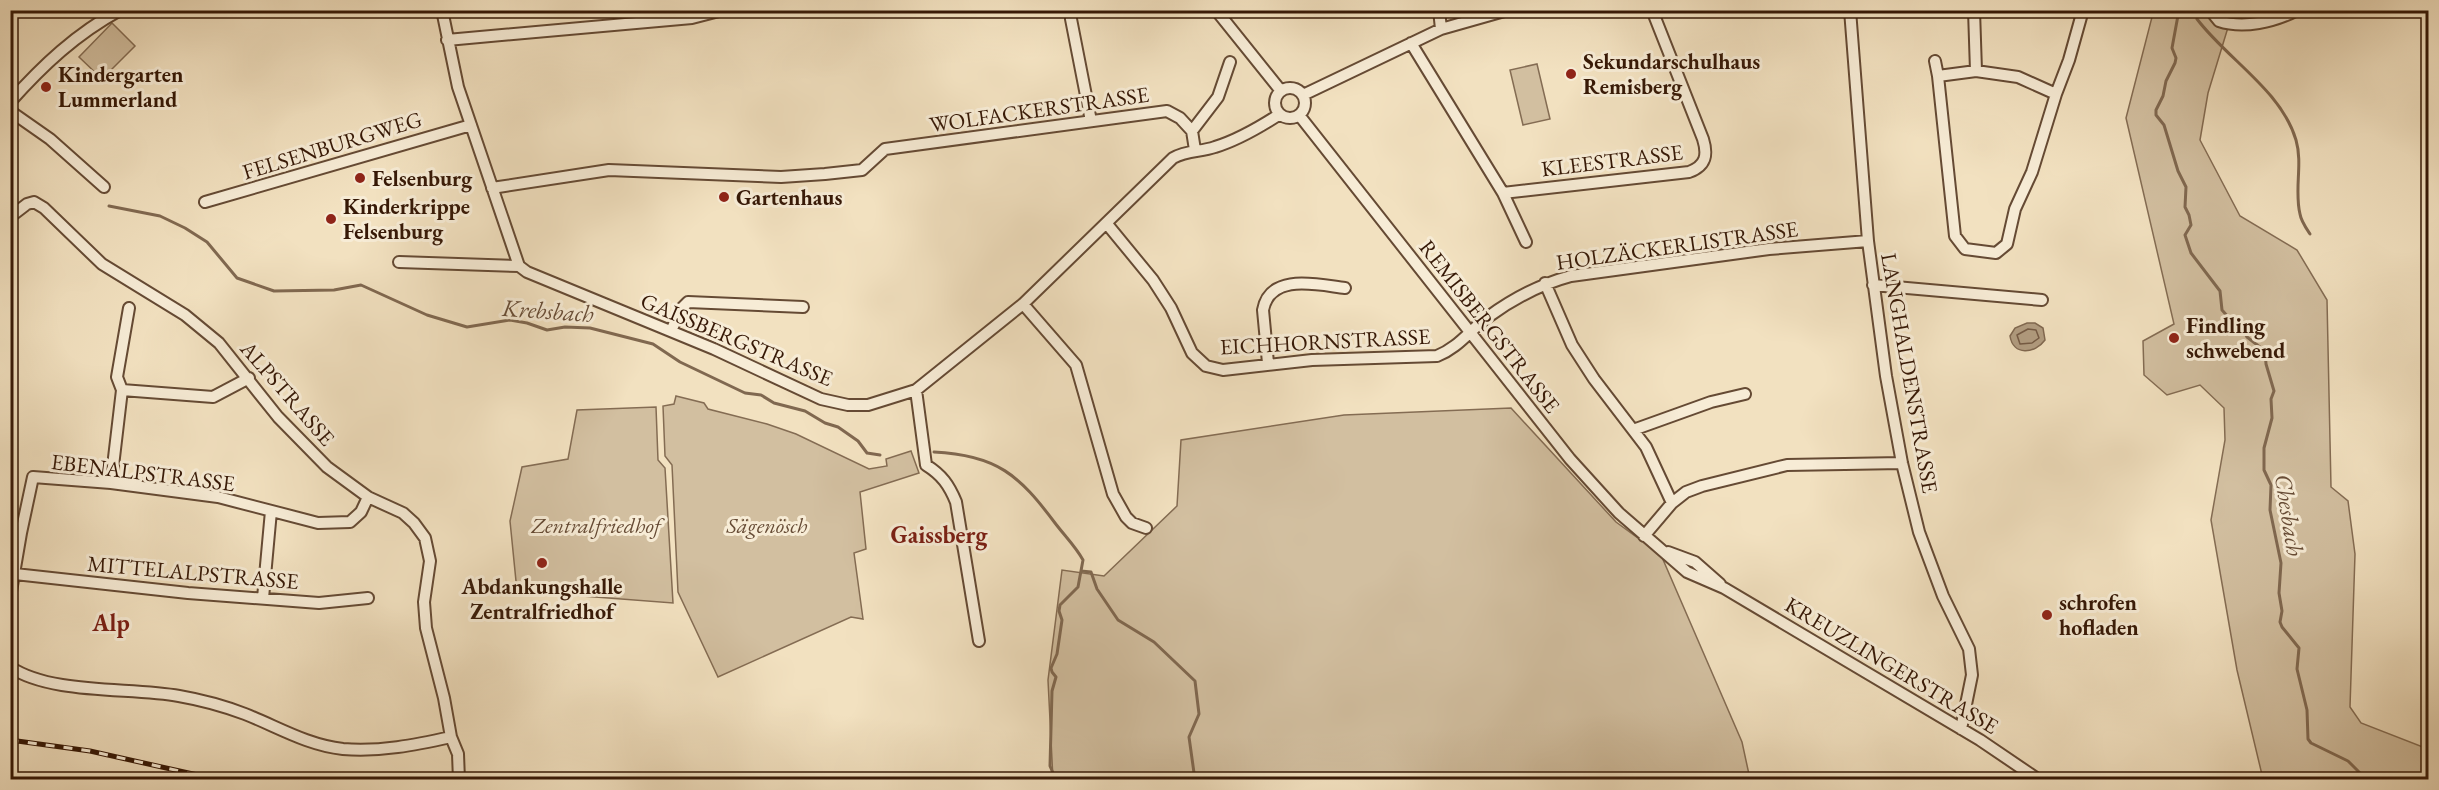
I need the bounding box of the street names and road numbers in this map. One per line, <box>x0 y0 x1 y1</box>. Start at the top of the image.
street label: WOLFACKERSTRASSE <box>927 80 1151 139</box>
street label: FELSENBURGWEG <box>239 104 425 187</box>
street label: KLEESTRASSE <box>1540 137 1684 184</box>
street label: HOLZÄCKERLISTRASSE <box>1554 214 1800 277</box>
street label: REMISBERGSTRASSE <box>1413 234 1566 419</box>
street label: LANGHALDENSTRASSE <box>1874 251 1945 495</box>
street label: GAISSBERGSTRASSE <box>636 286 837 393</box>
street label: EICHHORNSTRASSE <box>1219 322 1431 361</box>
street label: ALPSTRASSE <box>233 334 341 452</box>
street label: EBENALPSTRASSE <box>49 447 237 498</box>
street label: MITTELALPSTRASSE <box>86 549 300 596</box>
street label: KREUZLINGERSTRASSE <box>1780 590 2004 741</box>

